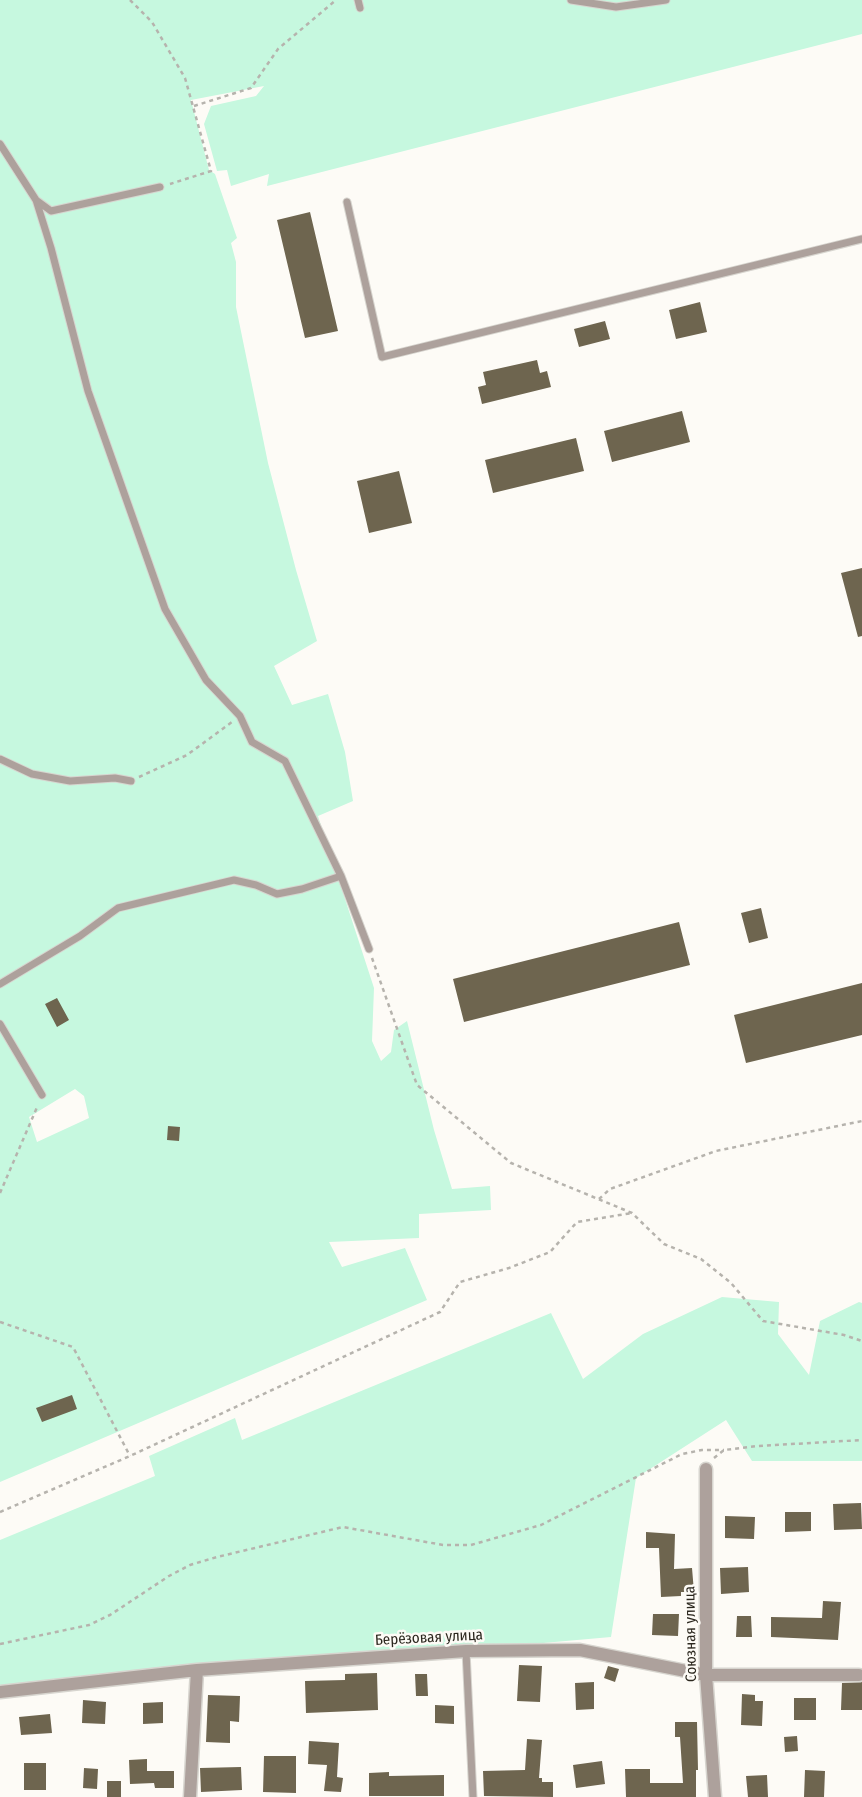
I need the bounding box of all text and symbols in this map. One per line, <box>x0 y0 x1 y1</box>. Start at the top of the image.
street label: Союзная улица <box>681 1586 701 1682</box>
street label: Берёзовая улица <box>375 1626 483 1650</box>

